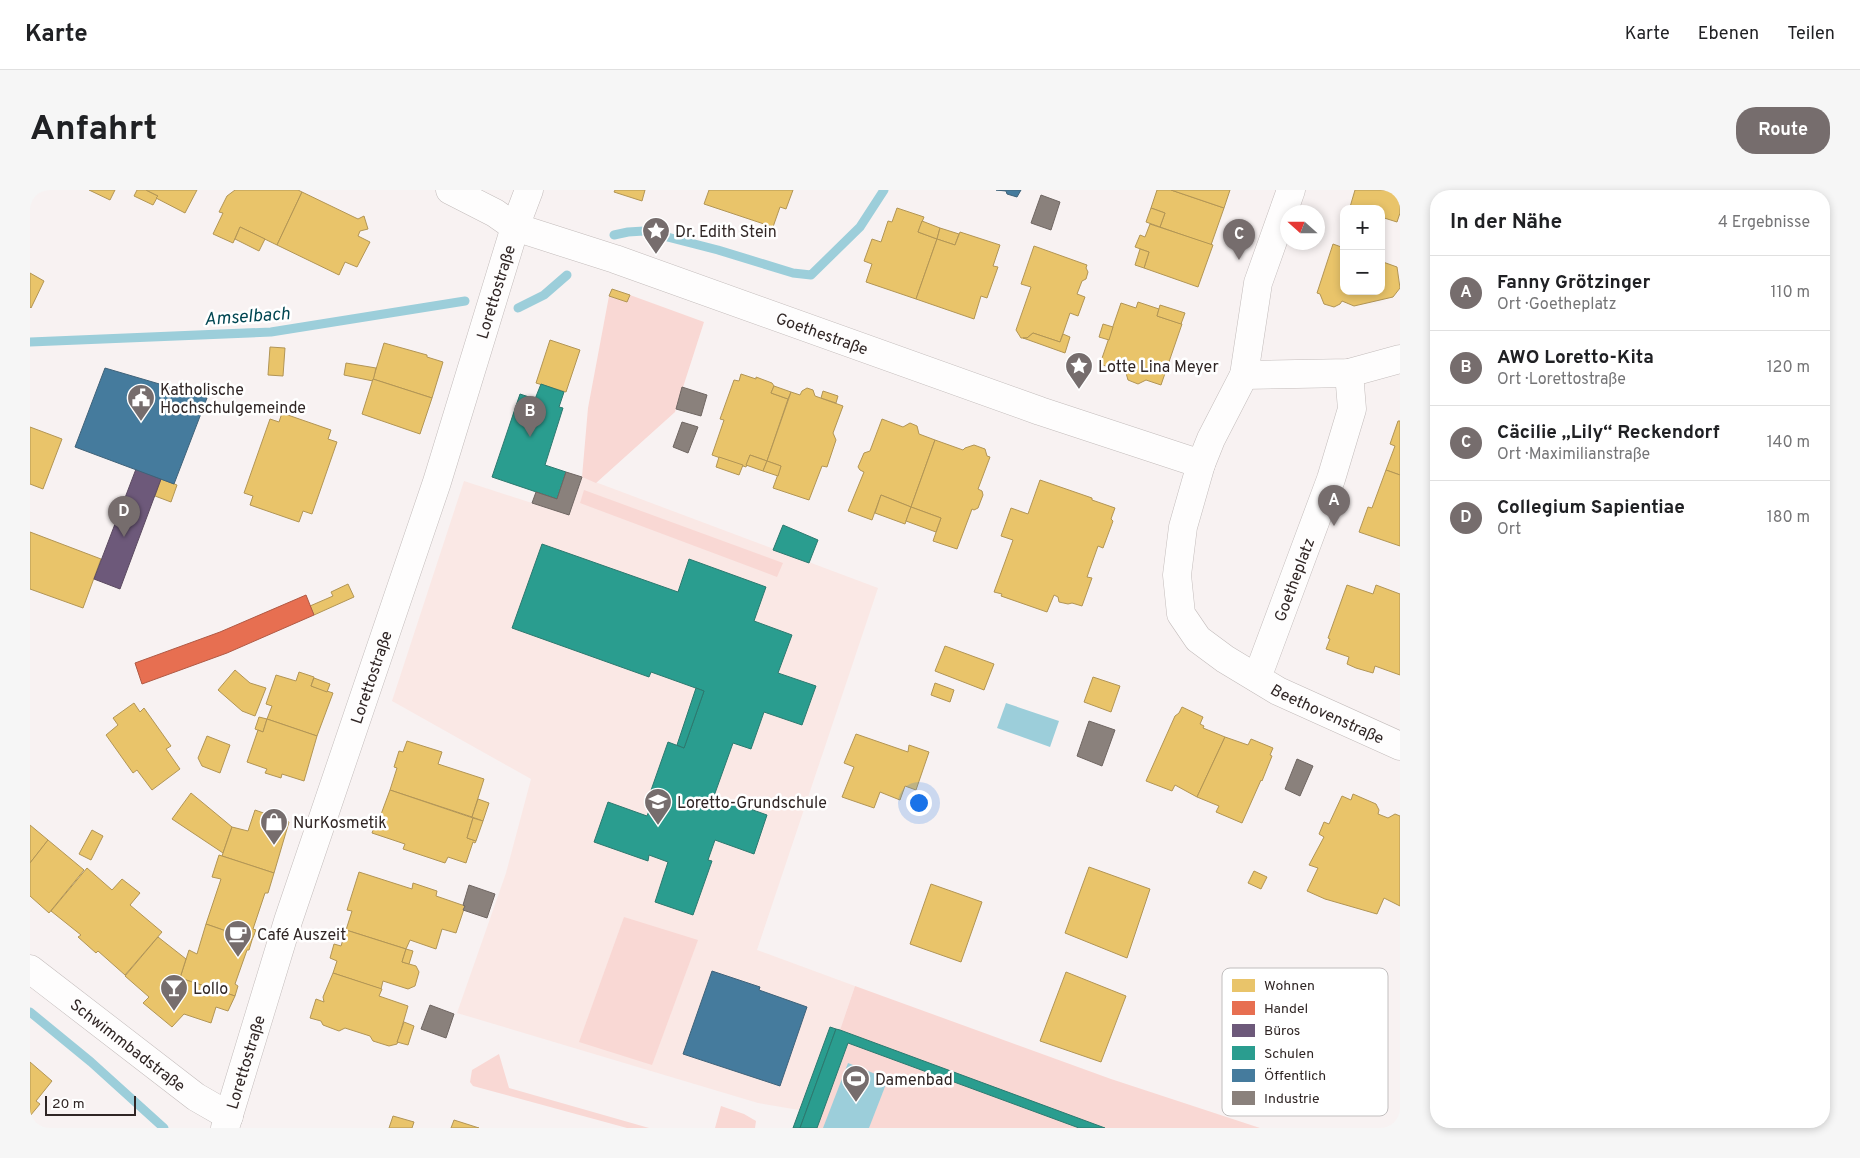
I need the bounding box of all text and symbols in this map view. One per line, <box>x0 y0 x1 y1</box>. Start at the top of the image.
text: Karte <box>25 20 88 50</box>
text: Karte <box>1625 23 1670 46</box>
text: Ebenen <box>1698 23 1759 46</box>
text: Teilen <box>1787 23 1835 46</box>
button: Route <box>1736 107 1830 154</box>
text: Anfahrt <box>30 108 157 152</box>
north arrow <box>1280 205 1325 250</box>
map controls <box>1340 205 1385 295</box>
button: + <box>1340 205 1385 250</box>
text: In der Nähe <box>1450 209 1562 236</box>
text: 4 Ergebnisse <box>1718 213 1810 233</box>
place icon: Dr. Edith Stein <box>641 216 671 255</box>
pin: C <box>1223 219 1255 260</box>
place label: Dr. Edith Stein <box>675 223 777 243</box>
street label: Lorettostraße <box>473 243 521 342</box>
button: − <box>1340 250 1385 295</box>
text: Fanny Grötzinger <box>1497 271 1650 295</box>
text: A <box>1460 283 1472 303</box>
text: 110 m <box>1770 283 1810 303</box>
text: Ort · Goetheplatz <box>1497 295 1617 315</box>
water label: Amselbach <box>203 303 291 332</box>
street label: Goethestraße <box>773 309 870 361</box>
text: AWO Loretto-Kita <box>1497 346 1654 370</box>
place icon: Lotte Lina Meyer <box>1064 351 1094 390</box>
place label: Lotte Lina Meyer <box>1098 358 1219 378</box>
text: B <box>1460 358 1472 378</box>
text: 120 m <box>1767 358 1810 378</box>
text: Ort · Lorettostraße <box>1497 370 1626 390</box>
place label: Katholische Hochschulgemeinde <box>160 381 306 419</box>
public building icon: Katholische Hochschulgemeinde <box>126 383 156 422</box>
pin: B <box>514 396 546 437</box>
text: Cäcilie „Lily“ Reckendorf <box>1497 421 1720 445</box>
text: C <box>1461 433 1471 453</box>
text: 140 m <box>1767 433 1810 453</box>
text: Ort · Maximilianstraße <box>1497 445 1650 465</box>
pin: A <box>1318 485 1350 526</box>
pin: D <box>108 496 140 537</box>
text: Collegium Sapientiae <box>1497 496 1685 520</box>
text: D <box>1460 508 1472 528</box>
text: 180 m <box>1767 508 1810 528</box>
text: Ort <box>1497 520 1521 540</box>
street label: Goetheplatz <box>1271 536 1320 625</box>
street label: Lorettostraße <box>348 628 398 727</box>
street label: Beethovenstraße <box>1266 681 1387 749</box>
school or university icon: Loretto-Grundschule <box>643 787 673 826</box>
your location <box>906 790 932 816</box>
place label: Loretto-Grundschule <box>677 794 827 814</box>
shop icon: NurKosmetik <box>259 807 289 846</box>
place label: NurKosmetik <box>293 814 387 834</box>
cafe icon: Café Auszeit <box>223 919 253 958</box>
place label: Café Auszeit <box>257 926 346 946</box>
legend <box>1222 968 1388 1116</box>
bar icon: Lollo <box>159 973 189 1012</box>
text: Wohnen <box>1264 978 1315 995</box>
place label: Lollo <box>193 980 228 1000</box>
street label: Schwimmbadstraße <box>65 996 189 1097</box>
text: Handel <box>1264 1001 1308 1018</box>
street label: Lorettostraße <box>223 1013 271 1112</box>
text: Büros <box>1264 1023 1300 1040</box>
text: Schulen <box>1264 1046 1314 1063</box>
sports icon: Damenbad <box>841 1064 871 1103</box>
text: Öffentlich <box>1264 1067 1326 1085</box>
place label: Damenbad <box>875 1071 953 1091</box>
text: Industrie <box>1264 1091 1319 1108</box>
scale bar <box>45 1093 136 1116</box>
text: 20 m <box>52 1096 85 1113</box>

